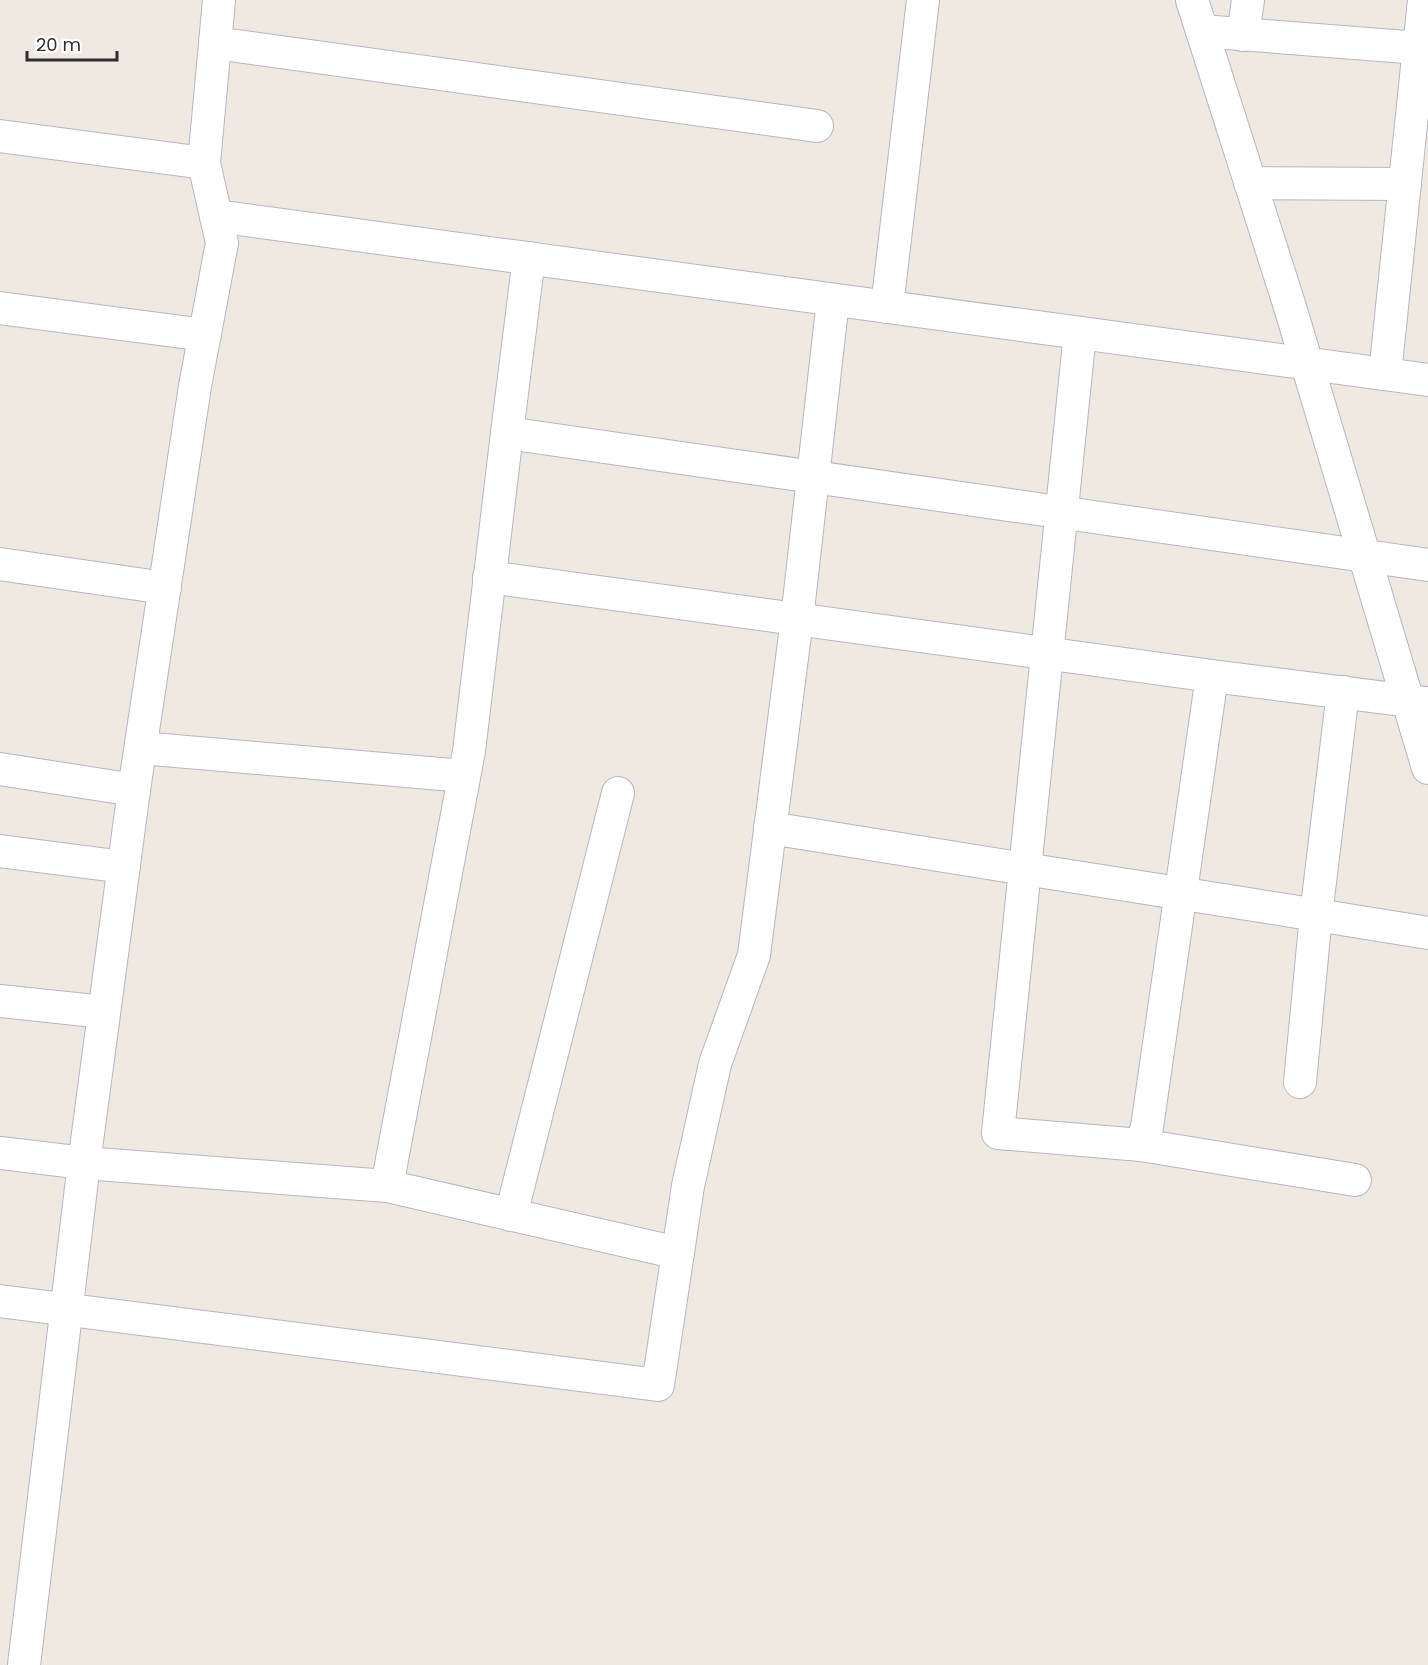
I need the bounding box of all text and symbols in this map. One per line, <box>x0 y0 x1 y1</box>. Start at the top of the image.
scale bar <box>27 24 117 62</box>
text: 20 m <box>36 32 81 57</box>

